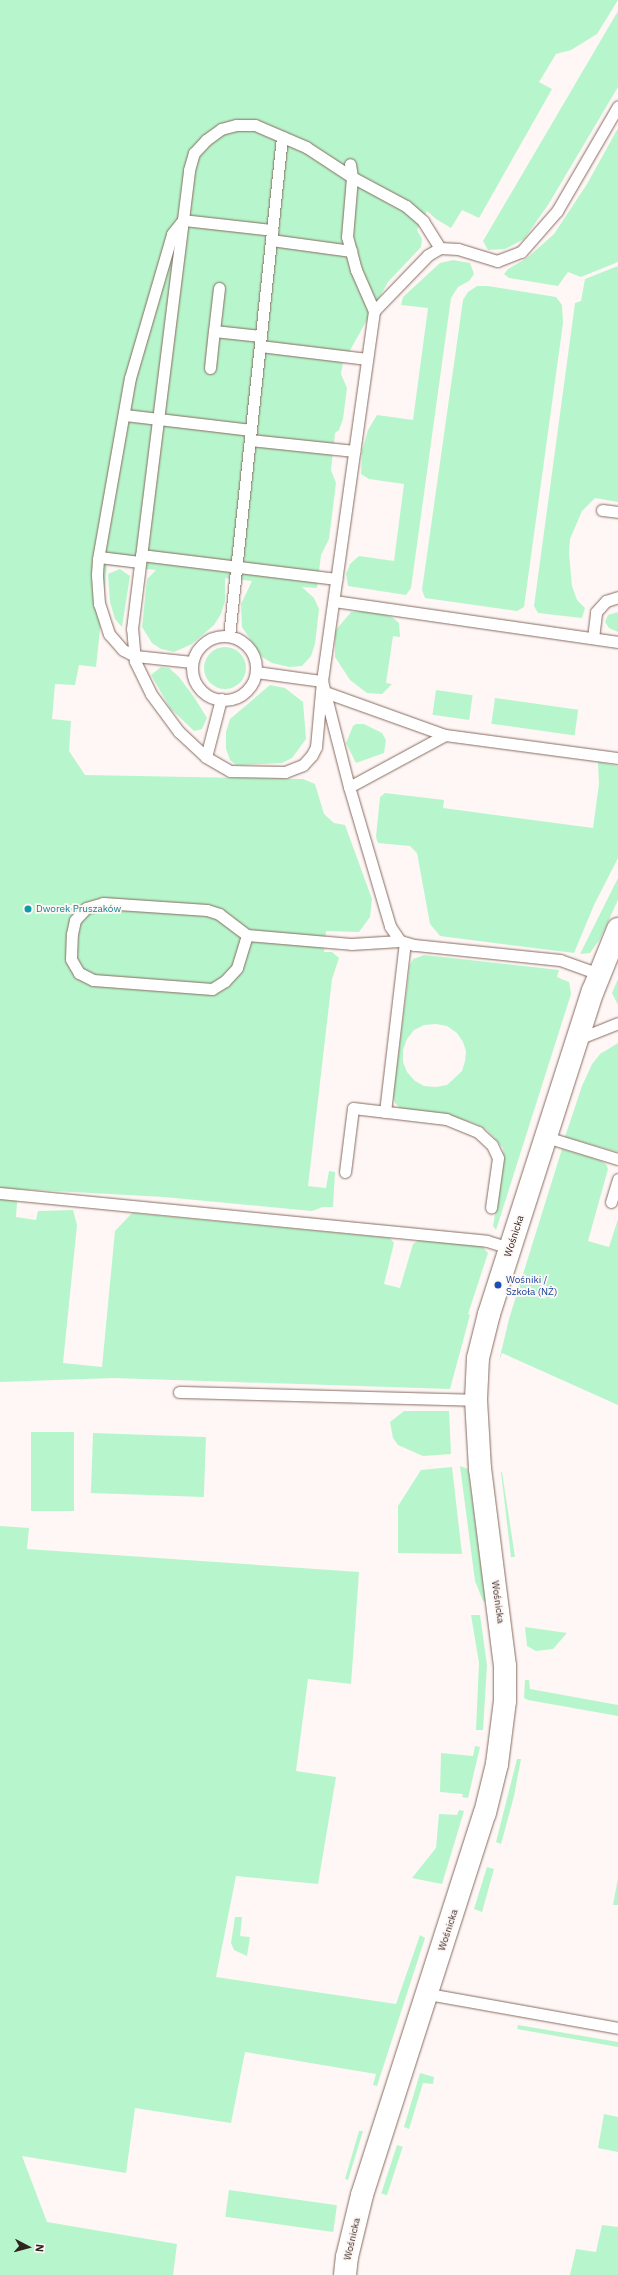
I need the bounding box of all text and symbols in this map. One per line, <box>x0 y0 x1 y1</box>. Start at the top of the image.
place label: Dworek Pruszaków <box>36 903 121 915</box>
marker: Dworek Pruszaków <box>23 904 33 914</box>
street label: Wośnicka <box>502 1214 526 1258</box>
place label: Wośniki / Szkoła (NŻ) <box>506 1273 557 1296</box>
marker: Wośniki / Szkoła (NŻ) <box>493 1280 503 1290</box>
street label: Wośnicka <box>489 1580 507 1624</box>
street label: Wośnicka <box>436 1908 460 1952</box>
street label: Wośnicka <box>341 2217 363 2261</box>
north arrow <box>8 2227 48 2267</box>
text: N <box>33 2244 47 2253</box>

